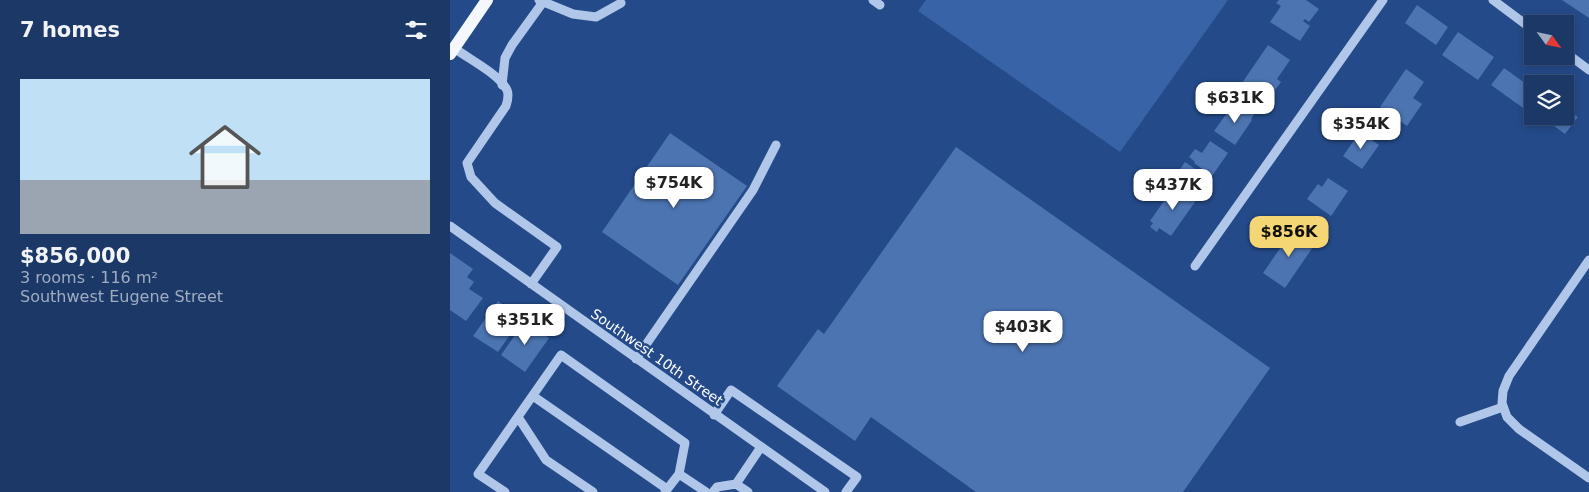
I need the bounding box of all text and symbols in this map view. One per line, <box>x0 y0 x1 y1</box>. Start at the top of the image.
north arrow <box>1524 15 1574 65</box>
map controls <box>1524 15 1574 125</box>
icon: filters <box>402 16 430 44</box>
text: 7 homes <box>20 18 120 42</box>
button: layers <box>1524 75 1574 125</box>
pin: $631K <box>1200 82 1270 124</box>
text: $631K <box>1207 88 1263 107</box>
pin: $354K <box>1326 108 1396 150</box>
icon: home <box>180 112 270 202</box>
text: $354K <box>1333 114 1389 133</box>
pin: $754K <box>639 166 709 209</box>
pin: $437K <box>1138 168 1208 211</box>
text: $754K <box>646 173 702 192</box>
text: $437K <box>1145 175 1201 194</box>
pin: $856K <box>1254 216 1324 258</box>
text: $856K <box>1261 222 1317 241</box>
text: $856,000 <box>20 244 130 268</box>
text: 3 rooms · 116 m² <box>20 268 158 287</box>
text: Southwest Eugene Street <box>20 287 223 306</box>
pin: $351K <box>490 304 560 346</box>
street label: Southwest 10th Street <box>588 305 726 409</box>
text: $351K <box>497 310 553 329</box>
pin: $403K <box>988 310 1058 353</box>
text: $403K <box>995 317 1051 336</box>

